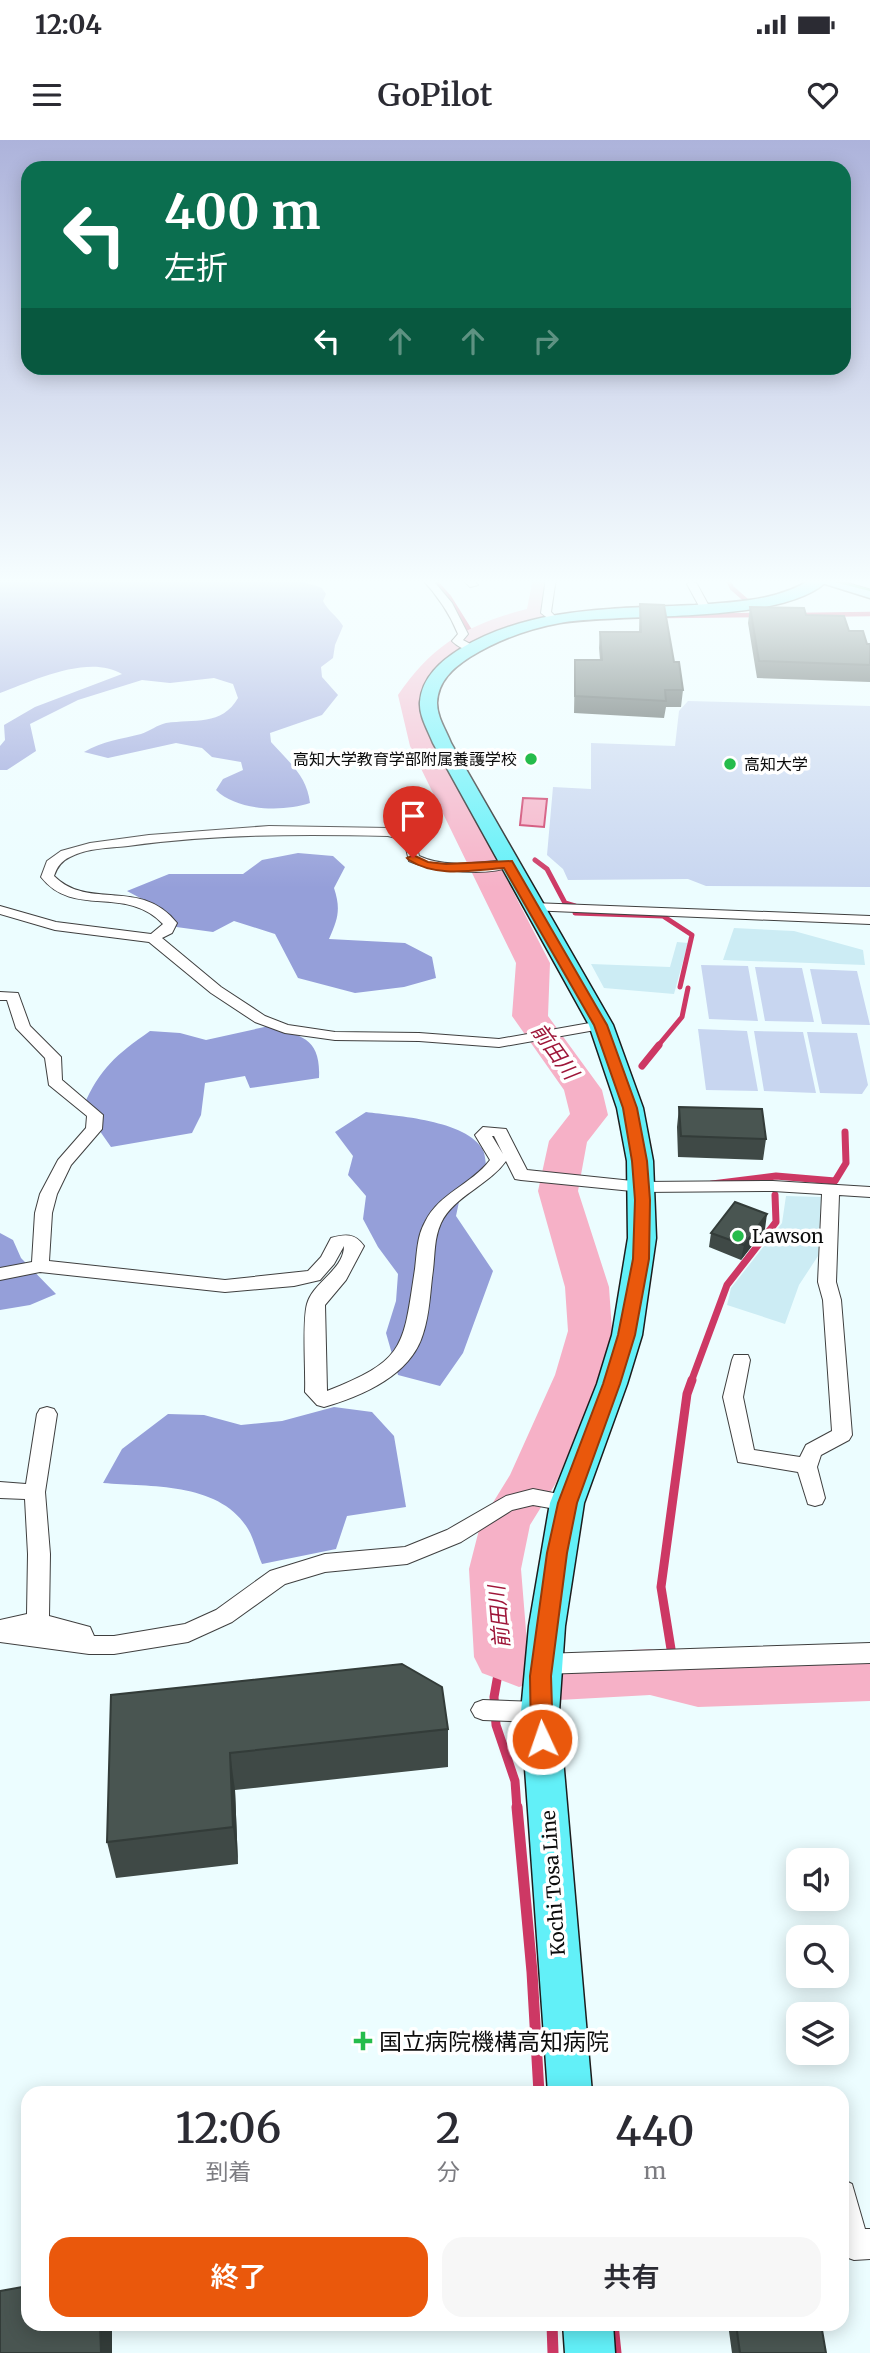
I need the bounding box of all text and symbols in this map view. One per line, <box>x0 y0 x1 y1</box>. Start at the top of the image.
text: 12:04 <box>35 8 102 41</box>
text: GoPilot <box>378 75 492 115</box>
icon: menu <box>28 76 66 114</box>
icon: heart <box>804 76 842 114</box>
text: 400 m <box>164 181 321 242</box>
icon: left <box>49 189 140 280</box>
text: 左折 <box>164 248 228 288</box>
icon: left <box>308 322 346 360</box>
icon: ahead <box>381 322 419 360</box>
icon: ahead <box>454 322 492 360</box>
icon: right <box>527 322 565 360</box>
place label: 高知大学教育学部附属養護学校 <box>293 749 517 769</box>
marker: 高知大学教育学部附属養護学校 <box>523 751 539 767</box>
place label: 高知大学 <box>744 754 808 774</box>
marker: 高知大学 <box>722 756 738 772</box>
pin <box>383 786 443 858</box>
icon: arrive <box>394 797 432 835</box>
water label: 前田川 <box>526 1018 586 1086</box>
place label: Lawson <box>752 1224 824 1248</box>
marker: Lawson <box>730 1228 746 1244</box>
water label: 前田川 <box>483 1582 515 1650</box>
position arrow <box>505 1702 579 1776</box>
street label: Kochi Tosa Line <box>536 1809 570 1957</box>
map controls <box>786 1848 849 2065</box>
button: sound <box>786 1848 849 1911</box>
button: search <box>786 1925 849 1988</box>
button: layers <box>786 2002 849 2065</box>
place label: 国立病院機構高知病院 <box>379 2027 609 2056</box>
marker: 国立病院機構高知病院 <box>353 2031 373 2051</box>
text: 12:06 <box>176 2102 281 2154</box>
text: 2 <box>436 2102 461 2154</box>
text: 440 <box>615 2105 694 2157</box>
text: m <box>643 2156 666 2185</box>
text: 到着 <box>205 2157 251 2186</box>
text: 分 <box>437 2157 460 2186</box>
button: 終了 <box>49 2237 428 2317</box>
button: 共有 <box>442 2237 821 2317</box>

